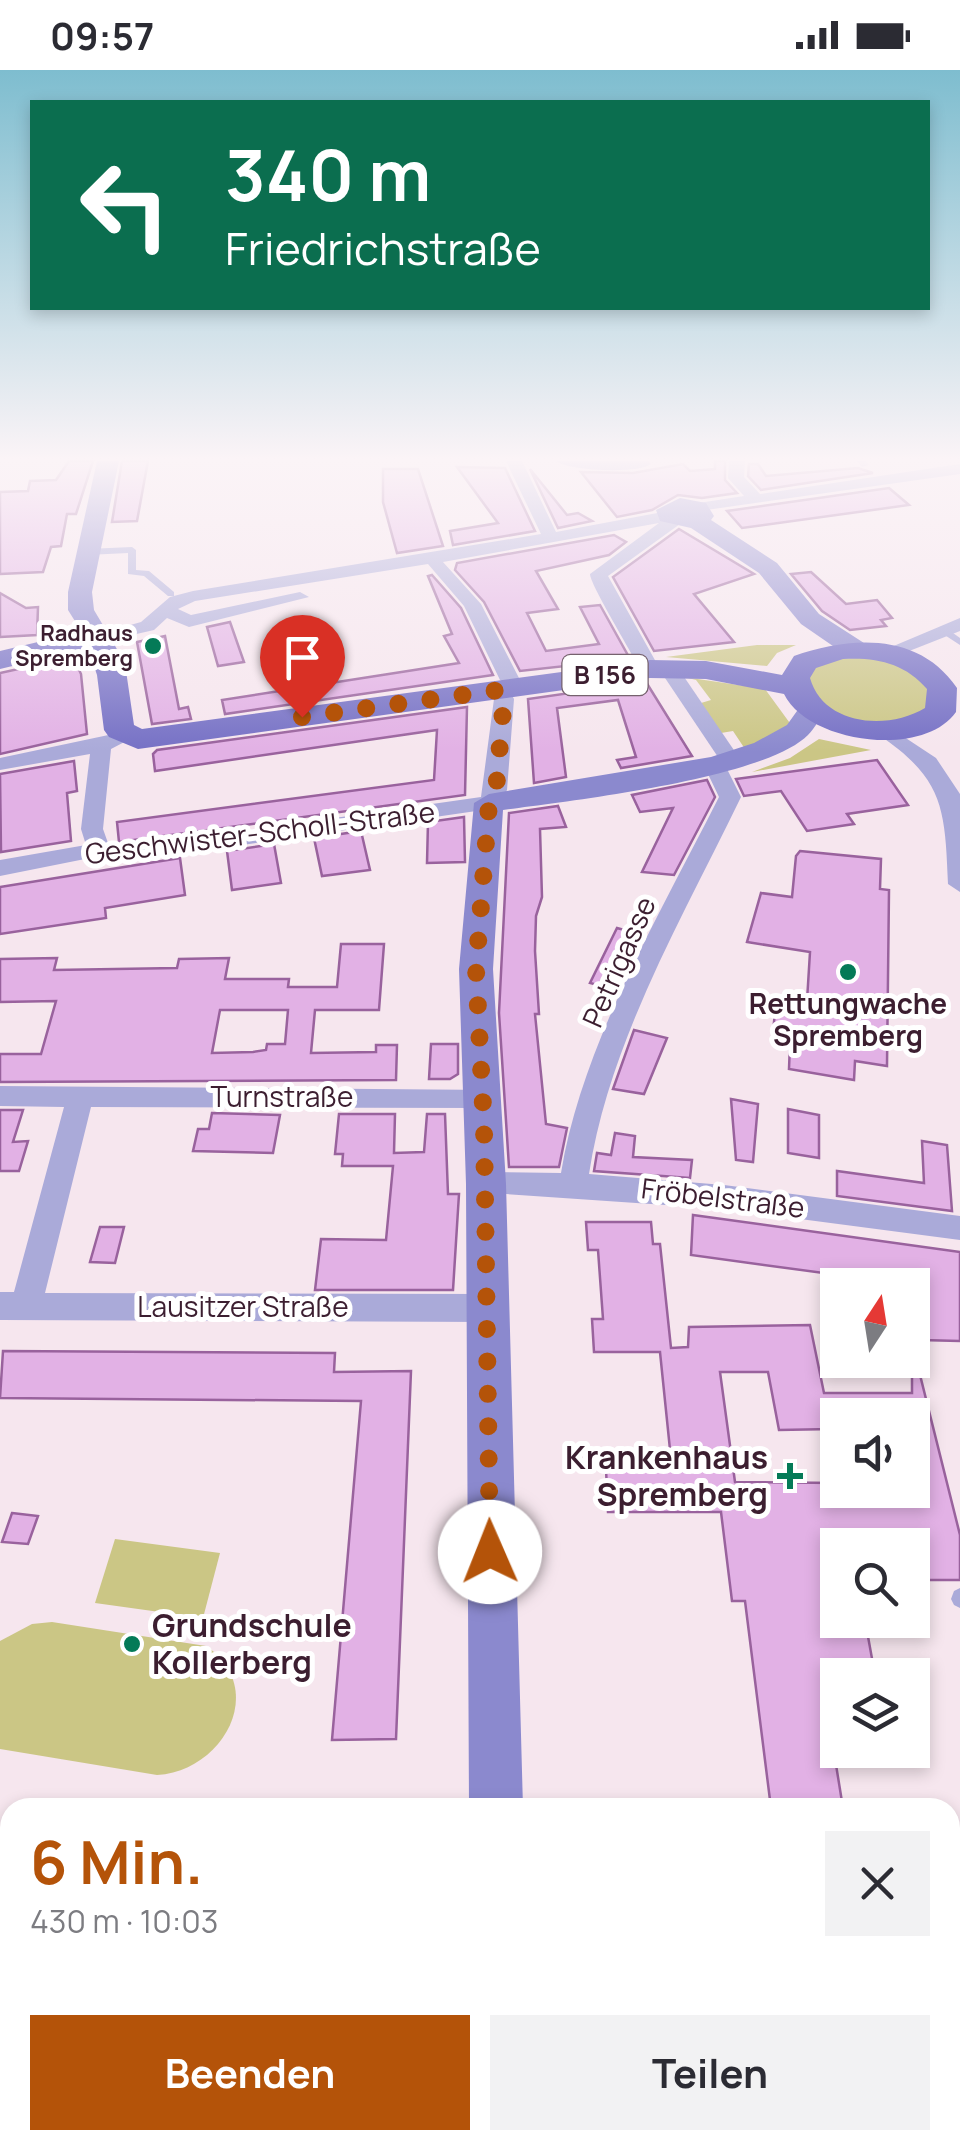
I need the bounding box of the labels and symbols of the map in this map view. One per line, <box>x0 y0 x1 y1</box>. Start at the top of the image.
pin <box>260 615 345 718</box>
place label: Radhaus Spremberg <box>15 618 133 673</box>
marker: Radhaus Spremberg <box>142 635 164 657</box>
road number: B 156 <box>562 655 648 695</box>
street label: Geschwister-Scholl-Straße <box>83 792 437 872</box>
street label: Petrigasse <box>572 890 664 1033</box>
marker: Rettungwache Spremberg <box>837 961 859 983</box>
place label: Rettungwache Spremberg <box>749 984 947 1054</box>
street label: Turnstraße <box>211 1077 353 1115</box>
street label: Fröbelstraße <box>639 1168 807 1226</box>
north arrow <box>820 1268 930 1378</box>
street label: Lausitzer Straße <box>137 1287 349 1325</box>
place label: Krankenhaus Spremberg <box>565 1435 768 1516</box>
marker: Krankenhaus Spremberg <box>777 1463 803 1489</box>
position arrow <box>438 1500 542 1604</box>
place label: Grundschule Kollerberg <box>152 1603 352 1684</box>
marker: Grundschule Kollerberg <box>121 1633 143 1655</box>

